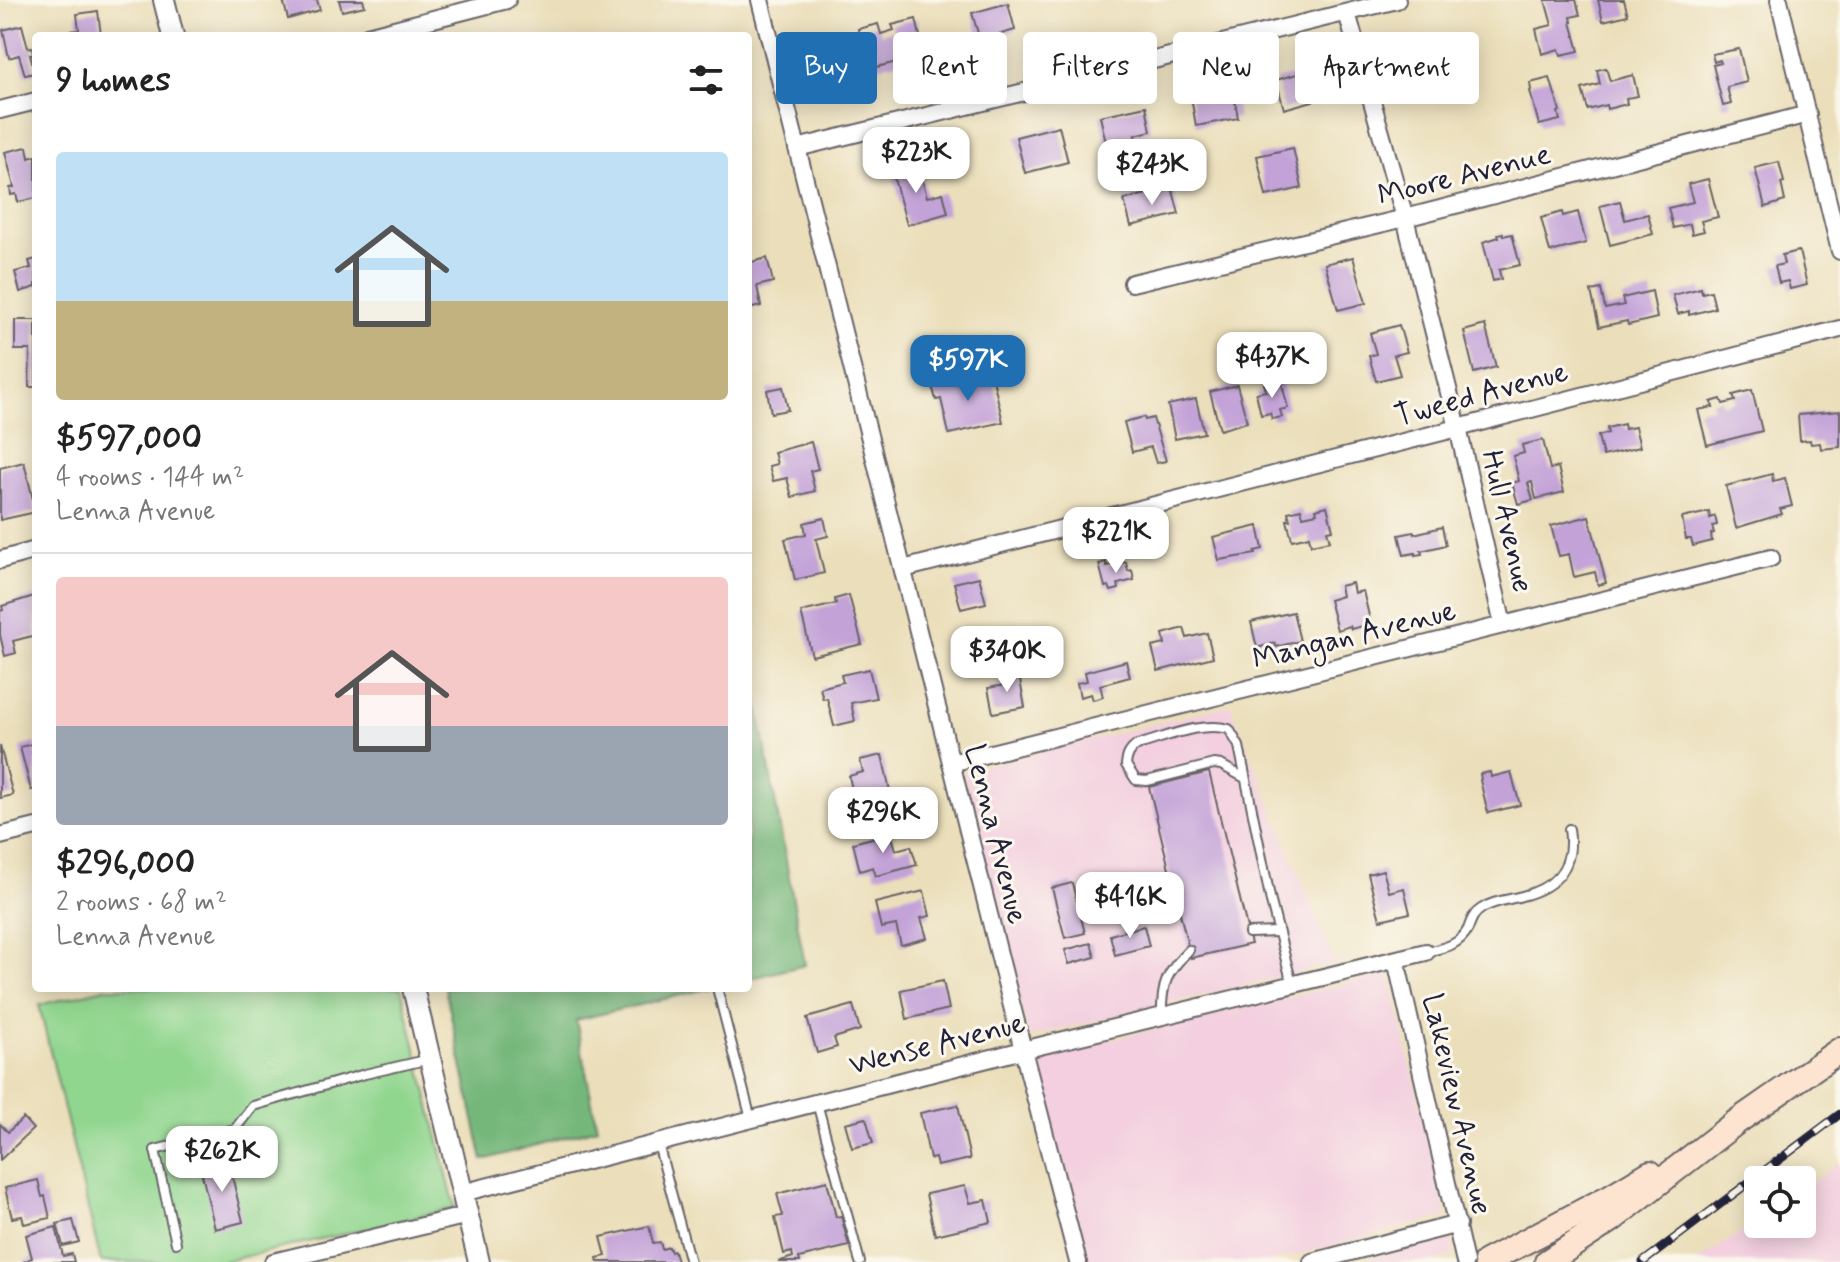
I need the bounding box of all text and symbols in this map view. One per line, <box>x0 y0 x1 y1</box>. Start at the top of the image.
chip: Buy <box>776 32 877 104</box>
chip: Rent <box>893 32 1007 104</box>
chip: Filters <box>1023 32 1157 104</box>
chip: New <box>1173 32 1279 104</box>
chip: Apartment <box>1295 32 1479 104</box>
text: 9 homes <box>56 58 171 103</box>
icon: filters <box>684 58 728 102</box>
pin: $223K <box>860 127 972 195</box>
street label: Moore Avenue <box>1374 135 1555 216</box>
text: $223K <box>881 136 951 170</box>
pin: $243K <box>1096 139 1208 207</box>
text: $243K <box>1116 148 1188 182</box>
icon: home <box>320 204 464 348</box>
pin: $437K <box>1216 332 1328 400</box>
pin: $597K <box>912 335 1024 403</box>
text: $437K <box>1235 341 1309 375</box>
text: $597K <box>928 344 1008 378</box>
street label: Tweed Avenue <box>1390 353 1572 436</box>
text: $597,000 <box>56 416 202 461</box>
street label: Hull Avenue <box>1471 446 1542 596</box>
text: 4 rooms · 144 m² <box>56 461 244 495</box>
text: Lenna Avenue <box>56 495 215 529</box>
pin: $221K <box>1060 507 1172 575</box>
text: $221K <box>1081 516 1151 550</box>
street label: Mangan Avenue <box>1248 591 1461 682</box>
pin: $340K <box>951 626 1063 694</box>
icon: home <box>320 629 464 773</box>
text: $340K <box>969 635 1045 669</box>
street label: Lenna Avenue <box>954 741 1037 928</box>
pin: $296K <box>827 787 939 855</box>
text: $296K <box>846 796 920 830</box>
text: $296,000 <box>56 841 195 886</box>
pin: $416K <box>1074 872 1186 940</box>
text: $416K <box>1094 881 1166 915</box>
text: 2 rooms · 68 m² <box>56 886 227 920</box>
text: Lenna Avenue <box>56 920 215 954</box>
street label: Lakeview Avenue <box>1412 990 1501 1219</box>
street label: Wense Avenue <box>845 1004 1029 1085</box>
pin: $262K <box>166 1126 278 1194</box>
text: $262K <box>184 1135 260 1169</box>
map controls <box>1744 1166 1816 1238</box>
button: locate <box>1744 1166 1816 1238</box>

